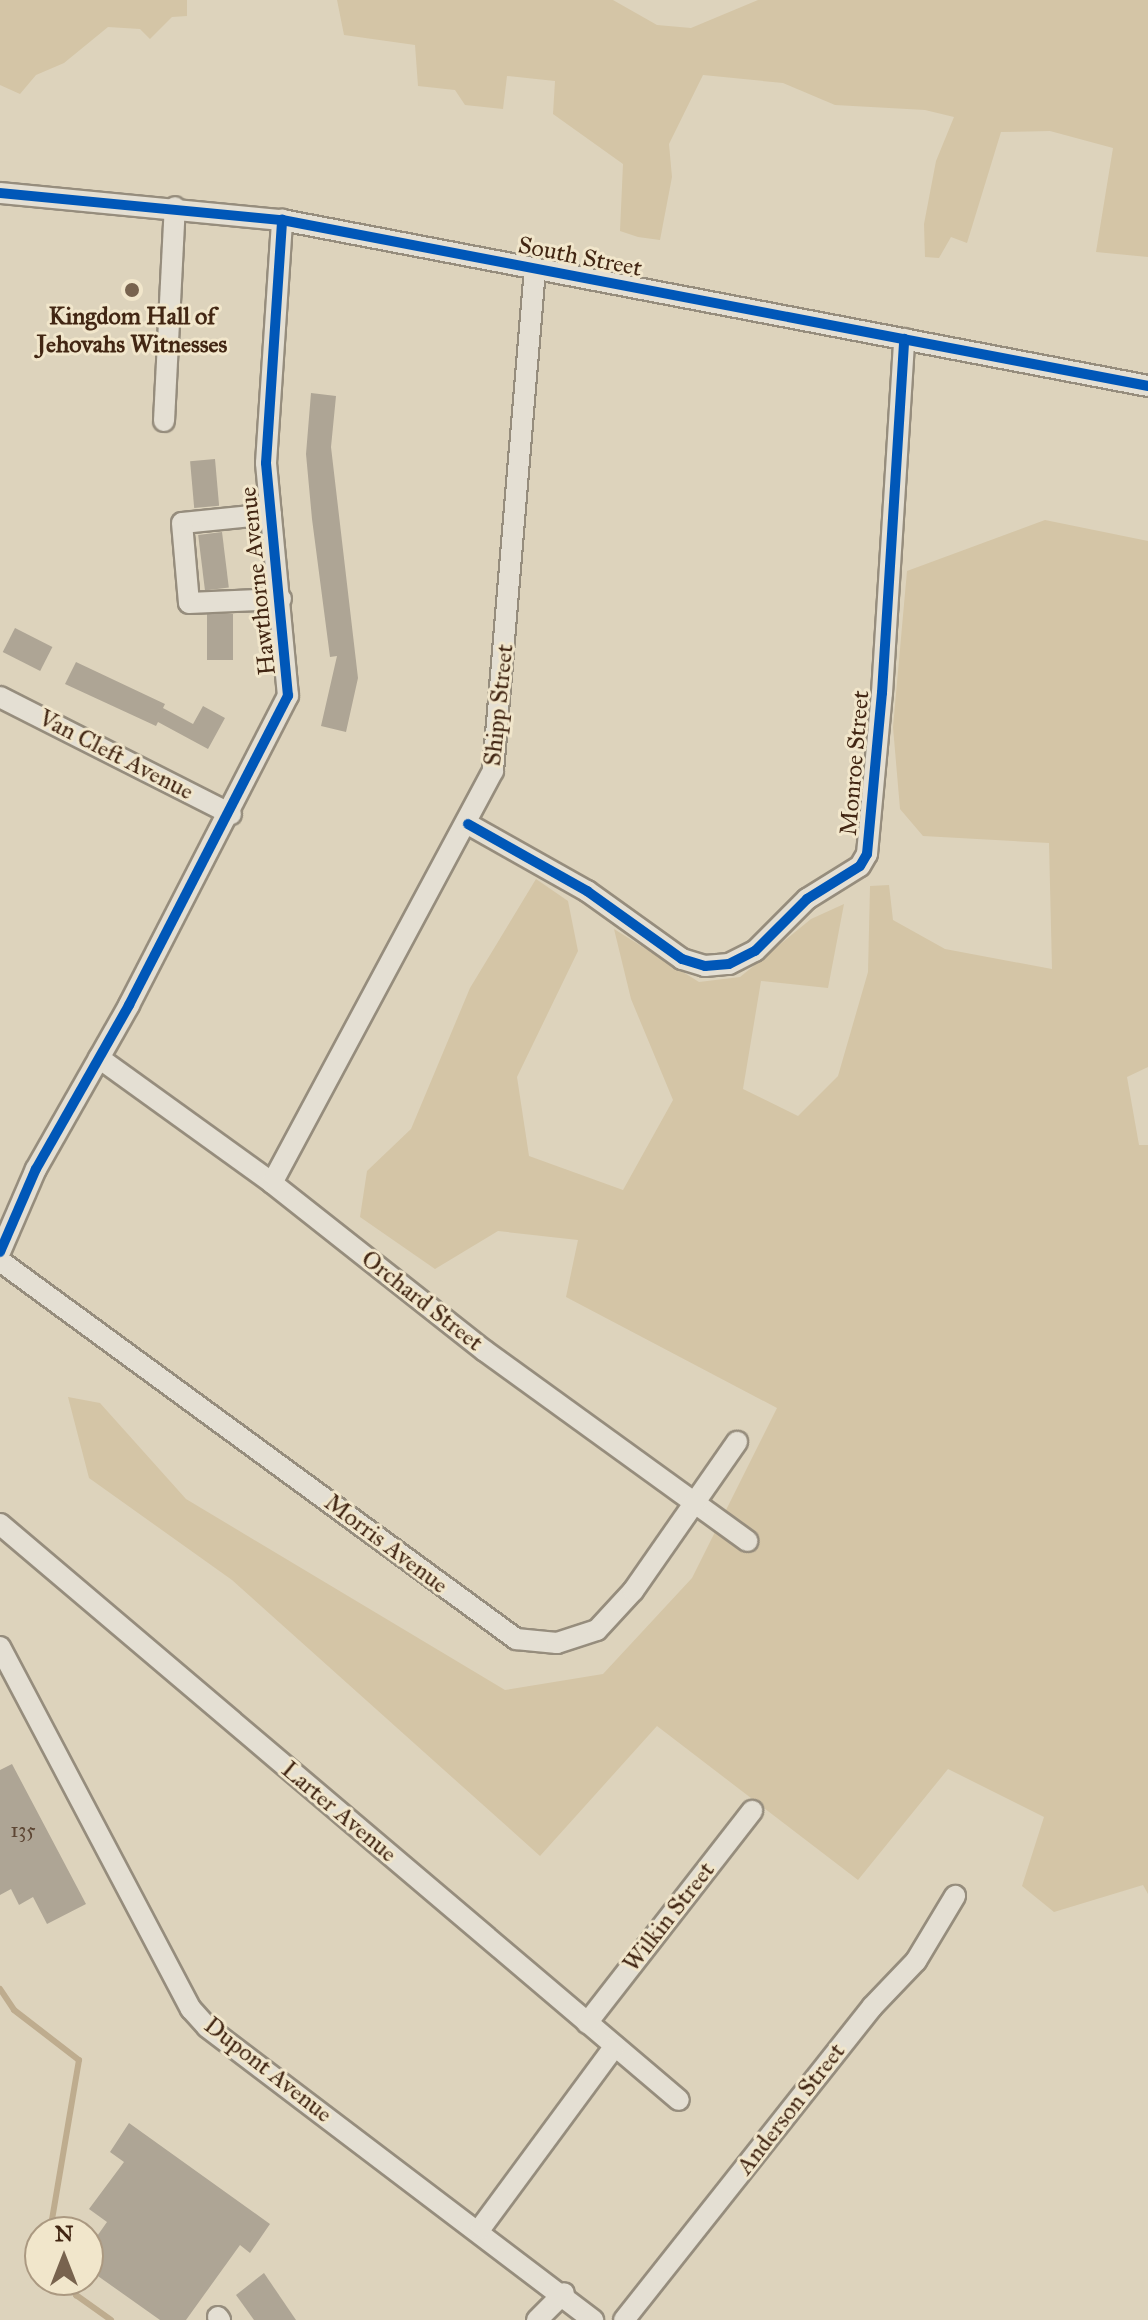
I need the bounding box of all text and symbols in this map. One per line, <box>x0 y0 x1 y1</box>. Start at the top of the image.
street label: South Street <box>516 231 644 283</box>
marker: Kingdom Hall of Jehovahs Witnesses <box>123 281 141 299</box>
place label: Kingdom Hall of Jehovahs Witnesses <box>37 303 227 359</box>
street label: Hawthorne Avenue <box>234 485 282 677</box>
street label: Shipp Street <box>478 643 520 767</box>
street label: Monroe Street <box>834 689 876 837</box>
street label: Van Cleft Avenue <box>34 704 198 806</box>
street label: Orchard Street <box>355 1245 489 1357</box>
street label: Morris Avenue <box>319 1488 453 1600</box>
street label: Larter Avenue <box>276 1755 402 1869</box>
house number: 135 <box>10 1818 36 1842</box>
street label: Wilkin Street <box>617 1856 721 1978</box>
street label: Dupont Avenue <box>198 2011 338 2129</box>
street label: Anderson Street <box>731 2037 851 2181</box>
north arrow <box>24 2216 104 2296</box>
text: N <box>55 2220 73 2247</box>

